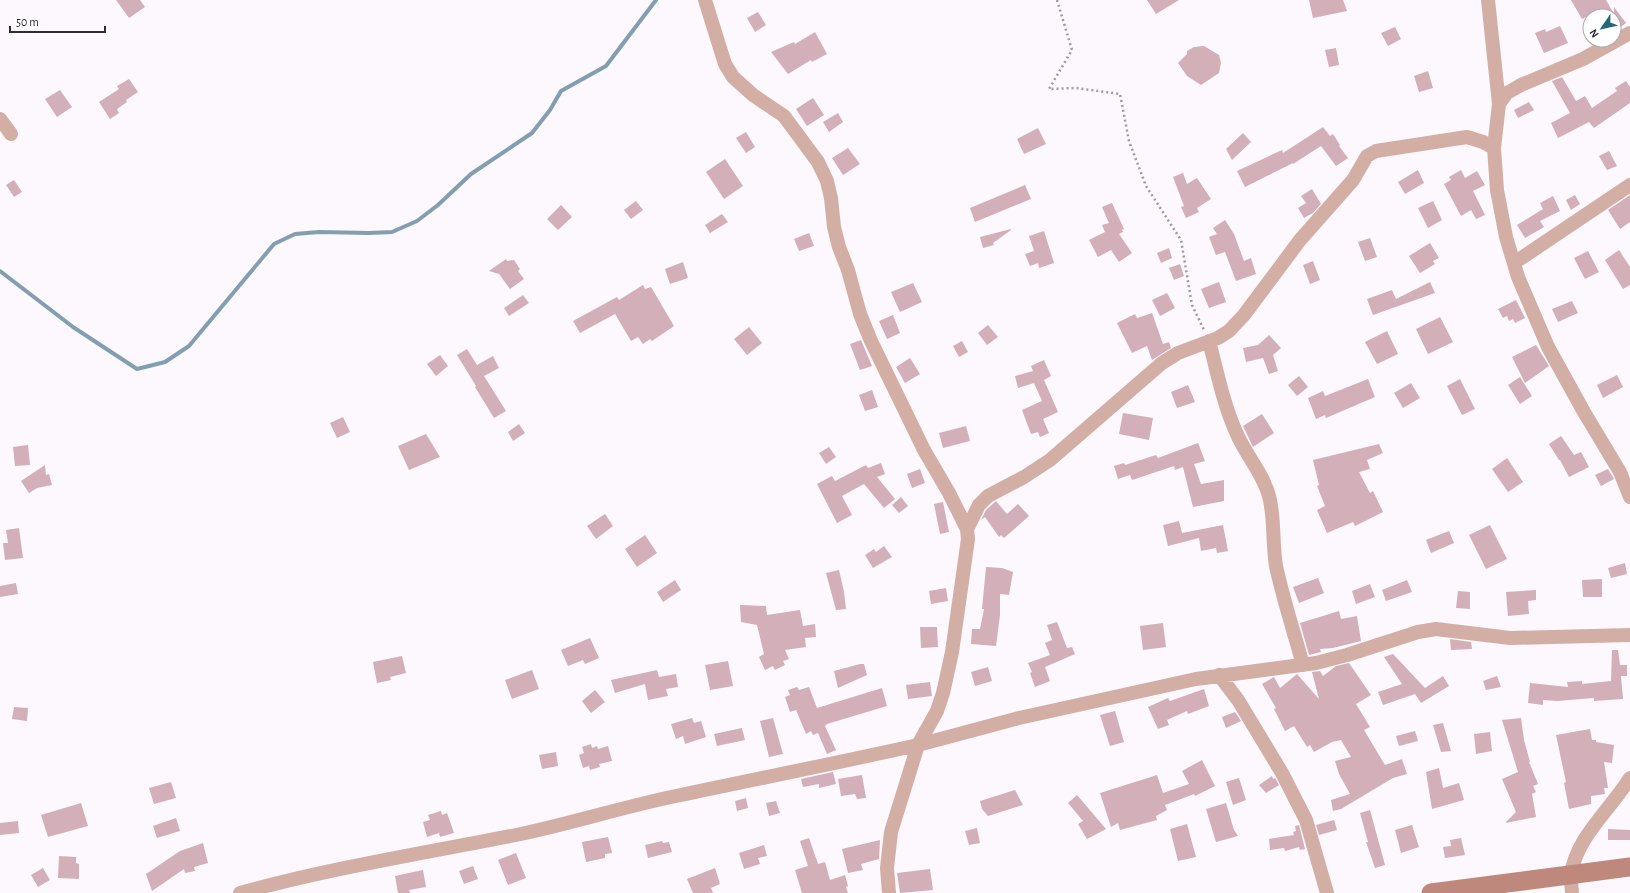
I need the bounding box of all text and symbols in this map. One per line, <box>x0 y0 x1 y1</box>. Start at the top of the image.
scale bar <box>10 8 105 34</box>
north arrow <box>1582 8 1622 48</box>
text: 50 m <box>16 16 39 28</box>
text: N <box>1587 27 1601 40</box>

